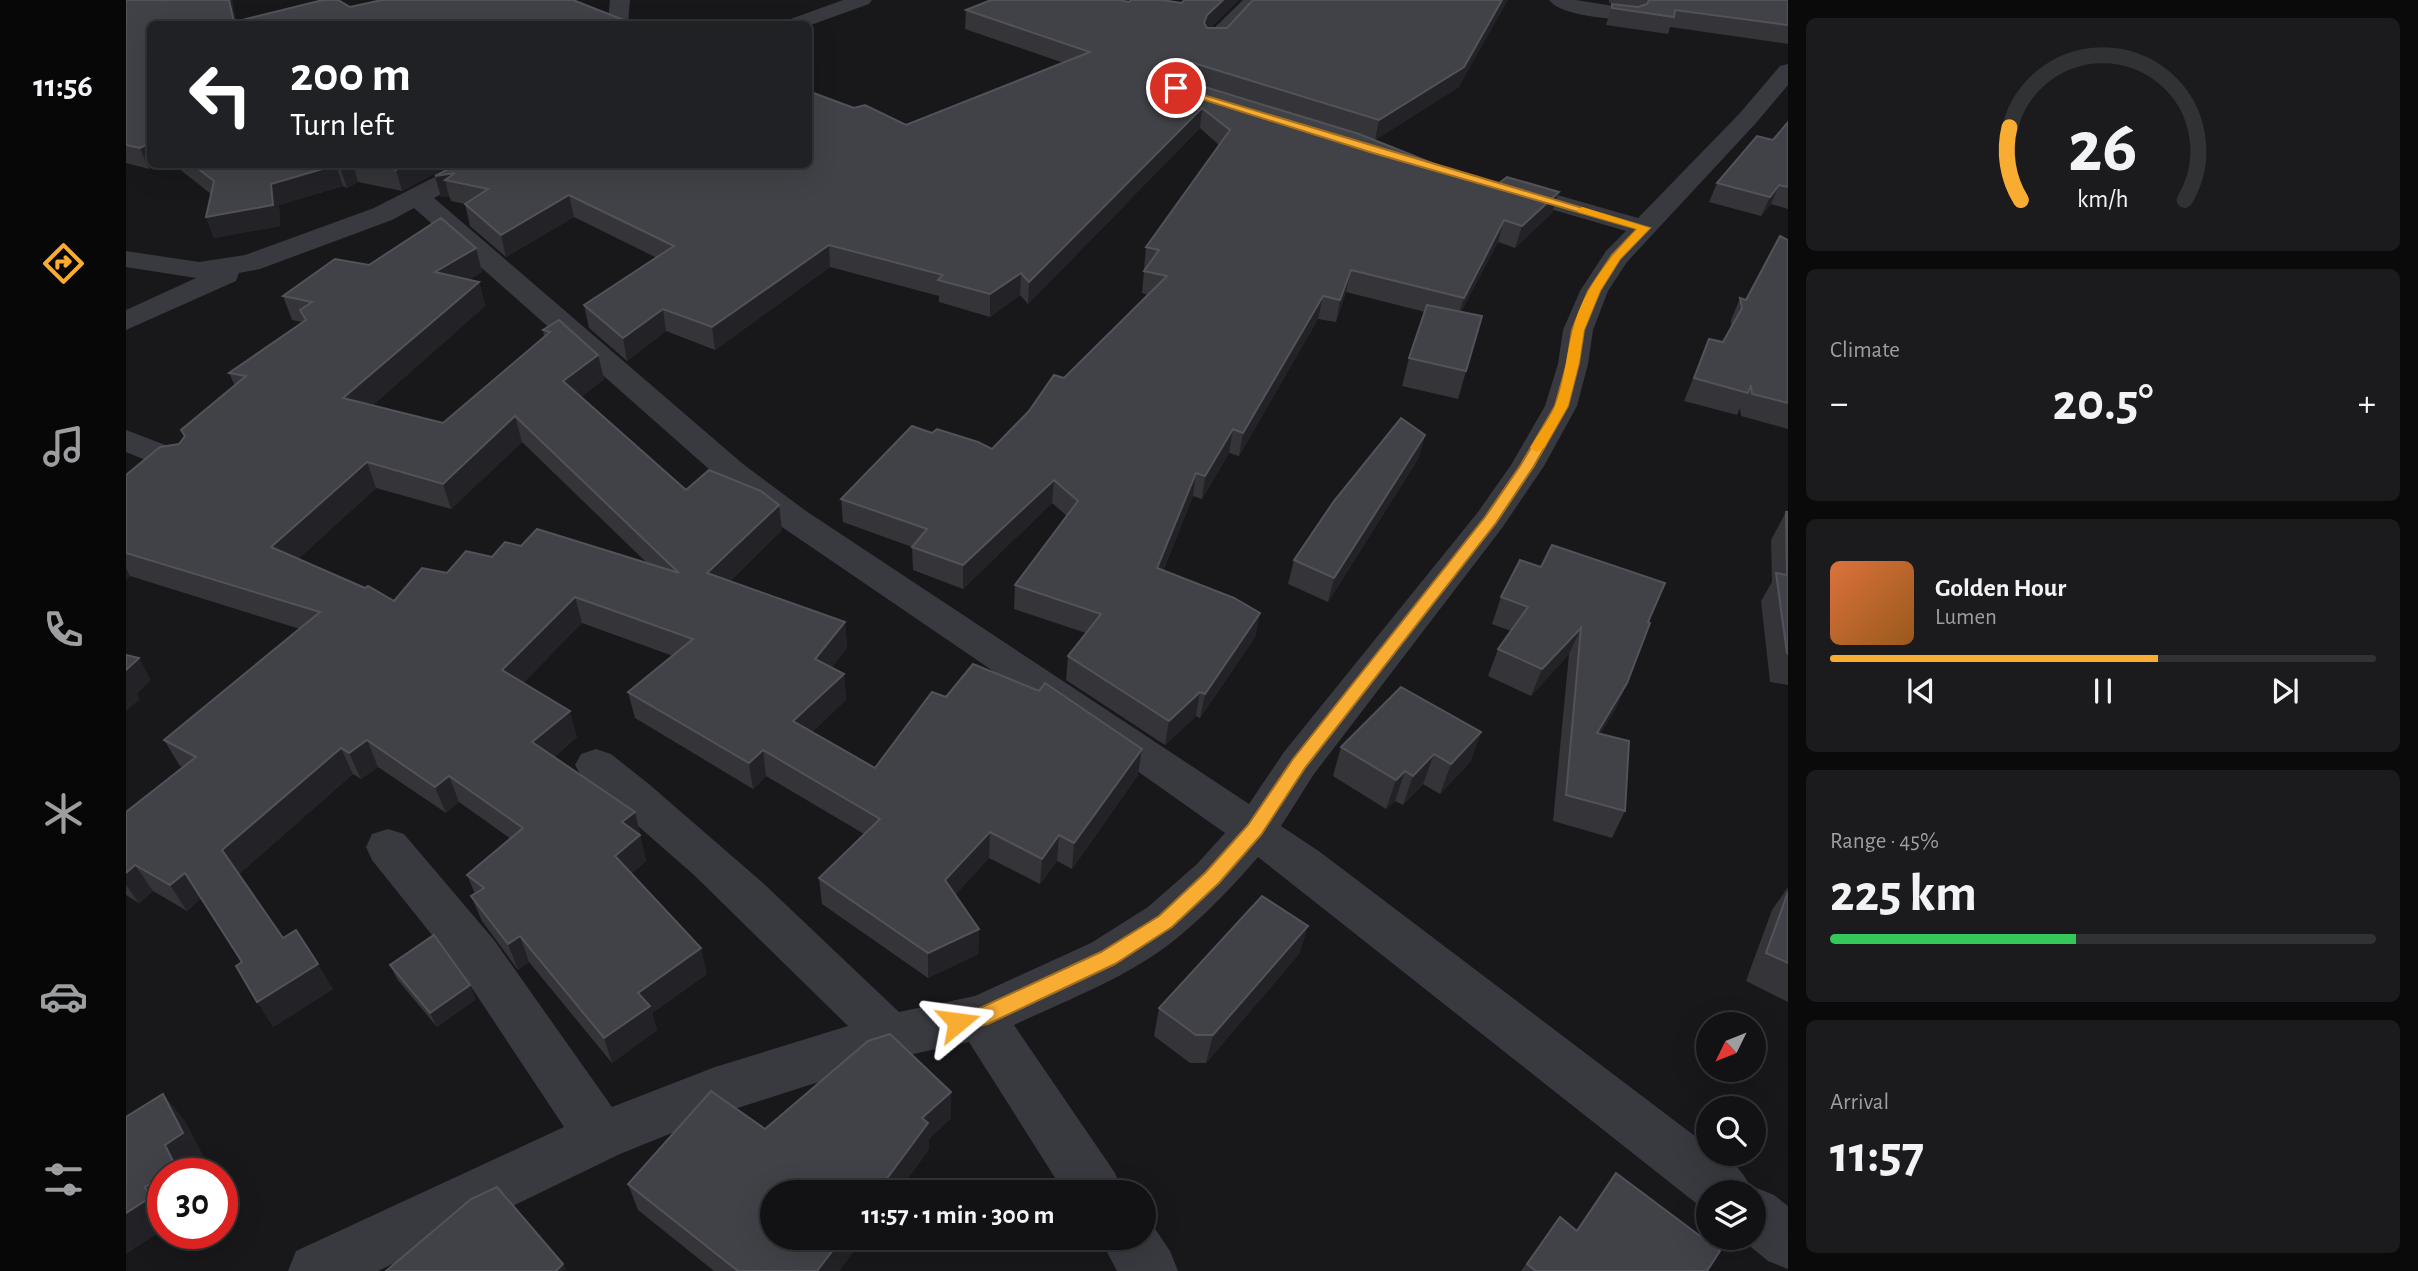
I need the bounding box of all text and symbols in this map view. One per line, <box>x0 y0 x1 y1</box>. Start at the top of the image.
icon: left <box>175 49 266 140</box>
text: 200 m <box>290 51 411 100</box>
pin <box>1146 58 1206 118</box>
icon: arrive <box>1157 69 1195 107</box>
text: 11:56 <box>33 70 93 102</box>
text: Turn left <box>290 109 394 141</box>
text: 26 <box>2068 113 2138 186</box>
text: km/h <box>2077 187 2129 212</box>
icon: directions <box>39 239 88 288</box>
text: Climate <box>1830 339 1900 362</box>
text: 20.5° <box>2052 377 2154 429</box>
text: − <box>1830 385 1848 423</box>
text: + <box>2358 385 2376 423</box>
icon: music <box>39 422 88 471</box>
text: Golden Hour <box>1935 575 2066 601</box>
icon: phone <box>39 605 88 654</box>
text: Lumen <box>1935 606 1997 629</box>
icon: previous <box>1902 672 1940 710</box>
icon: pause <box>2084 672 2122 710</box>
icon: next <box>2266 672 2304 710</box>
icon: climate <box>39 789 88 838</box>
text: Range · 45% <box>1830 830 1939 853</box>
text: 225 km <box>1830 868 1977 920</box>
icon: car <box>39 972 88 1021</box>
position arrow <box>921 985 995 1059</box>
north arrow <box>1696 1012 1766 1082</box>
map controls <box>1696 1012 1766 1250</box>
text: Arrival <box>1830 1091 1889 1114</box>
button: search <box>1696 1096 1766 1166</box>
text: 11:57 <box>1830 1129 1924 1181</box>
icon: filters <box>39 1155 88 1204</box>
speed limit sign: 30 <box>147 1158 238 1249</box>
button: layers <box>1696 1180 1766 1250</box>
text: 11:57 · 1 min · 300 m <box>862 1202 1054 1228</box>

